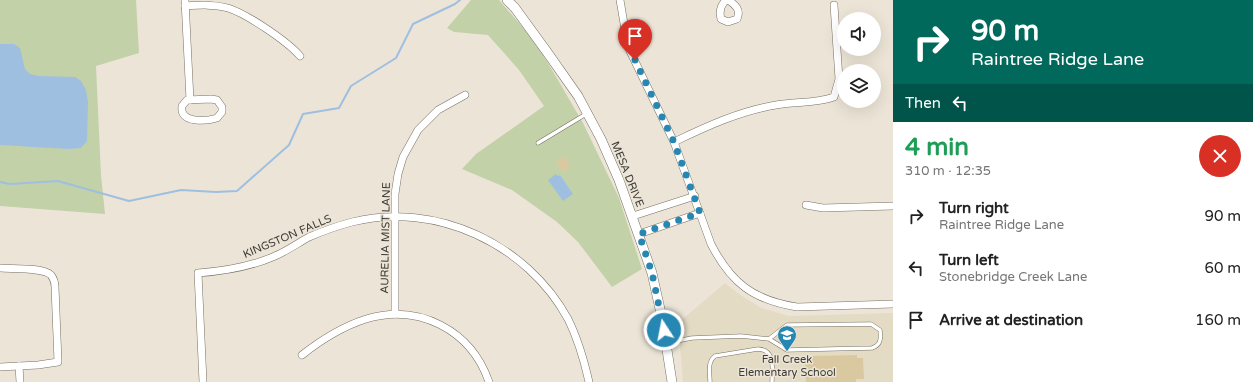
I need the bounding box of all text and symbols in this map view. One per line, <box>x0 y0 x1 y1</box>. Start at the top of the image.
map controls <box>837 12 881 108</box>
button: sound <box>837 12 881 56</box>
text: 90 m <box>971 14 1039 48</box>
icon: right <box>905 16 957 68</box>
pin <box>618 19 652 60</box>
icon: arrive <box>624 25 646 47</box>
text: Raintree Ridge Lane <box>971 48 1144 70</box>
button: layers <box>837 64 881 108</box>
icon: left <box>949 92 971 114</box>
text: Then <box>905 94 941 112</box>
text: 4 min <box>905 133 969 162</box>
button: close <box>1199 135 1241 177</box>
street label: MESA DRIVE <box>609 140 647 209</box>
text: 310 m · 12:35 <box>905 163 991 179</box>
street label: AURELIA MIST LANE <box>378 182 393 294</box>
text: Turn right <box>939 199 1009 217</box>
icon: right <box>905 205 927 227</box>
text: 90 m <box>1204 207 1241 225</box>
street label: KINGSTON FALLS <box>241 212 334 261</box>
text: Raintree Ridge Lane <box>939 217 1064 233</box>
text: Turn left <box>939 251 999 269</box>
icon: left <box>905 257 927 279</box>
text: 60 m <box>1204 259 1241 277</box>
text: Stonebridge Creek Lane <box>939 269 1087 285</box>
position arrow <box>643 309 685 351</box>
icon: arrive <box>905 309 927 331</box>
text: Arrive at destination <box>939 311 1083 329</box>
text: 160 m <box>1195 311 1241 329</box>
school or university icon: Fall Creek Elementary School <box>776 324 798 352</box>
place label: Fall Creek Elementary School <box>738 353 836 379</box>

